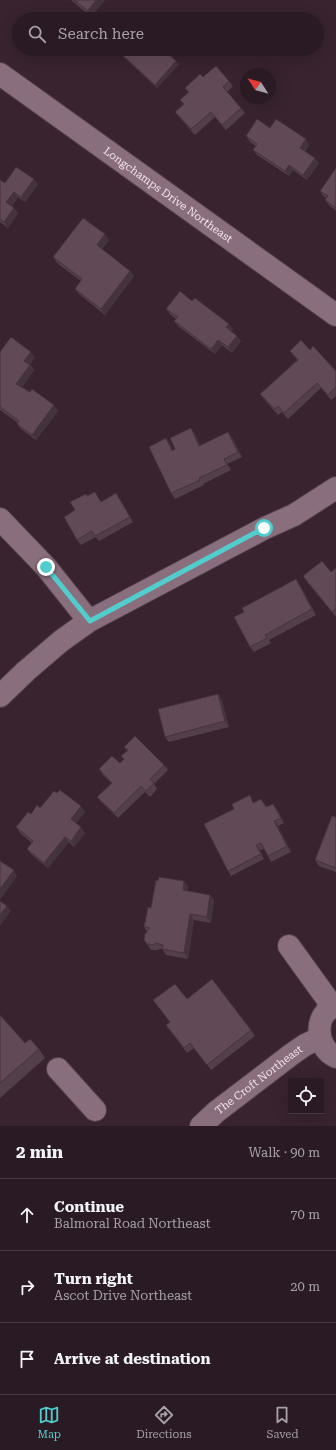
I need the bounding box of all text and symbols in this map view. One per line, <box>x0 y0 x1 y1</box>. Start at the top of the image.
search box <box>12 12 324 56</box>
icon: search <box>26 23 48 45</box>
text: Search here <box>58 25 144 43</box>
north arrow <box>240 68 276 104</box>
street label: Longchamps Drive Northeast <box>101 144 235 246</box>
route start <box>255 519 273 537</box>
route end <box>37 558 55 576</box>
street label: The Croft Northeast <box>213 1043 305 1117</box>
map controls <box>288 1078 324 1114</box>
button: locate <box>288 1078 324 1114</box>
text: 2 min <box>16 1142 63 1162</box>
text: Walk · 90 m <box>248 1145 320 1160</box>
text: Continue <box>54 1198 124 1216</box>
icon: ahead <box>16 1204 38 1226</box>
text: 70 m <box>290 1207 320 1222</box>
text: Balmoral Road Northeast <box>54 1216 211 1231</box>
text: Turn right <box>54 1270 133 1288</box>
icon: right <box>16 1276 38 1298</box>
text: 20 m <box>290 1279 320 1294</box>
text: Ascot Drive Northeast <box>54 1288 192 1303</box>
icon: arrive <box>16 1348 38 1370</box>
text: Arrive at destination <box>54 1350 210 1368</box>
tab: Map <box>38 1404 61 1441</box>
tab: Directions <box>136 1404 191 1441</box>
tab: Saved <box>267 1404 298 1441</box>

